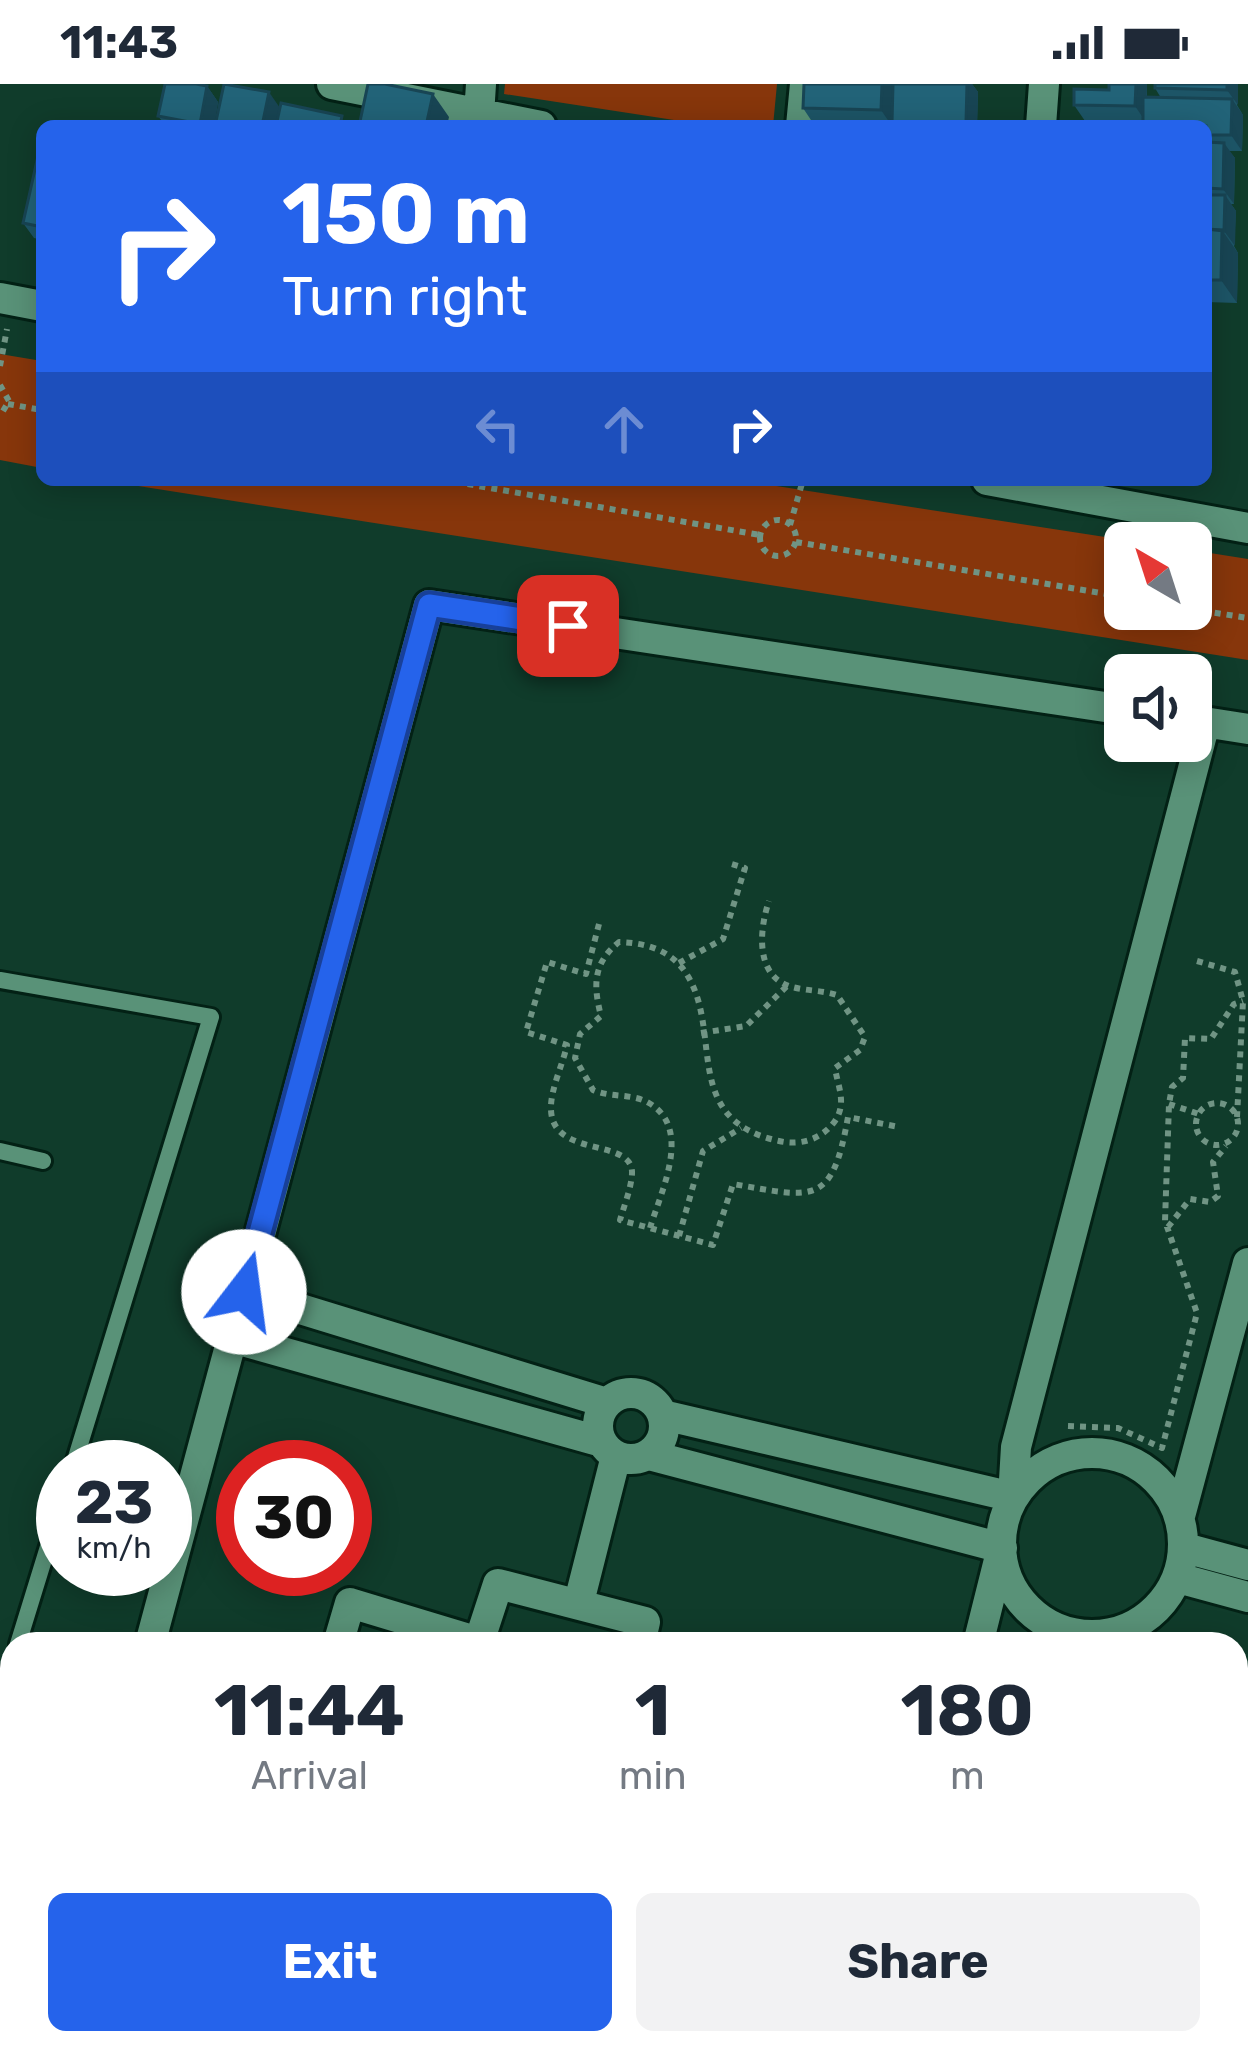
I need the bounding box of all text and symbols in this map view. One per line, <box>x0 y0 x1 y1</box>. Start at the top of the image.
text: 11:43 <box>60 16 178 69</box>
text: 150 m <box>282 164 530 264</box>
icon: right <box>84 168 240 324</box>
text: Turn right <box>282 265 527 329</box>
icon: left <box>465 396 531 462</box>
icon: ahead <box>591 396 657 462</box>
icon: right <box>717 396 783 462</box>
north arrow <box>1104 522 1212 630</box>
map controls <box>1104 522 1212 762</box>
pin <box>517 575 619 677</box>
icon: arrive <box>535 593 601 659</box>
button: sound <box>1104 654 1212 762</box>
position arrow <box>181 1229 307 1355</box>
speed limit sign: 30 <box>216 1440 372 1596</box>
text: 23 <box>75 1467 153 1538</box>
text: km/h <box>77 1530 151 1566</box>
text: 11:44 <box>214 1668 405 1753</box>
text: 1 <box>635 1668 671 1753</box>
text: 180 <box>901 1668 1034 1753</box>
text: Arrival <box>251 1753 368 1799</box>
text: min <box>619 1753 687 1799</box>
text: m <box>950 1753 985 1799</box>
button: Exit <box>48 1893 612 2031</box>
button: Share <box>636 1893 1200 2031</box>

